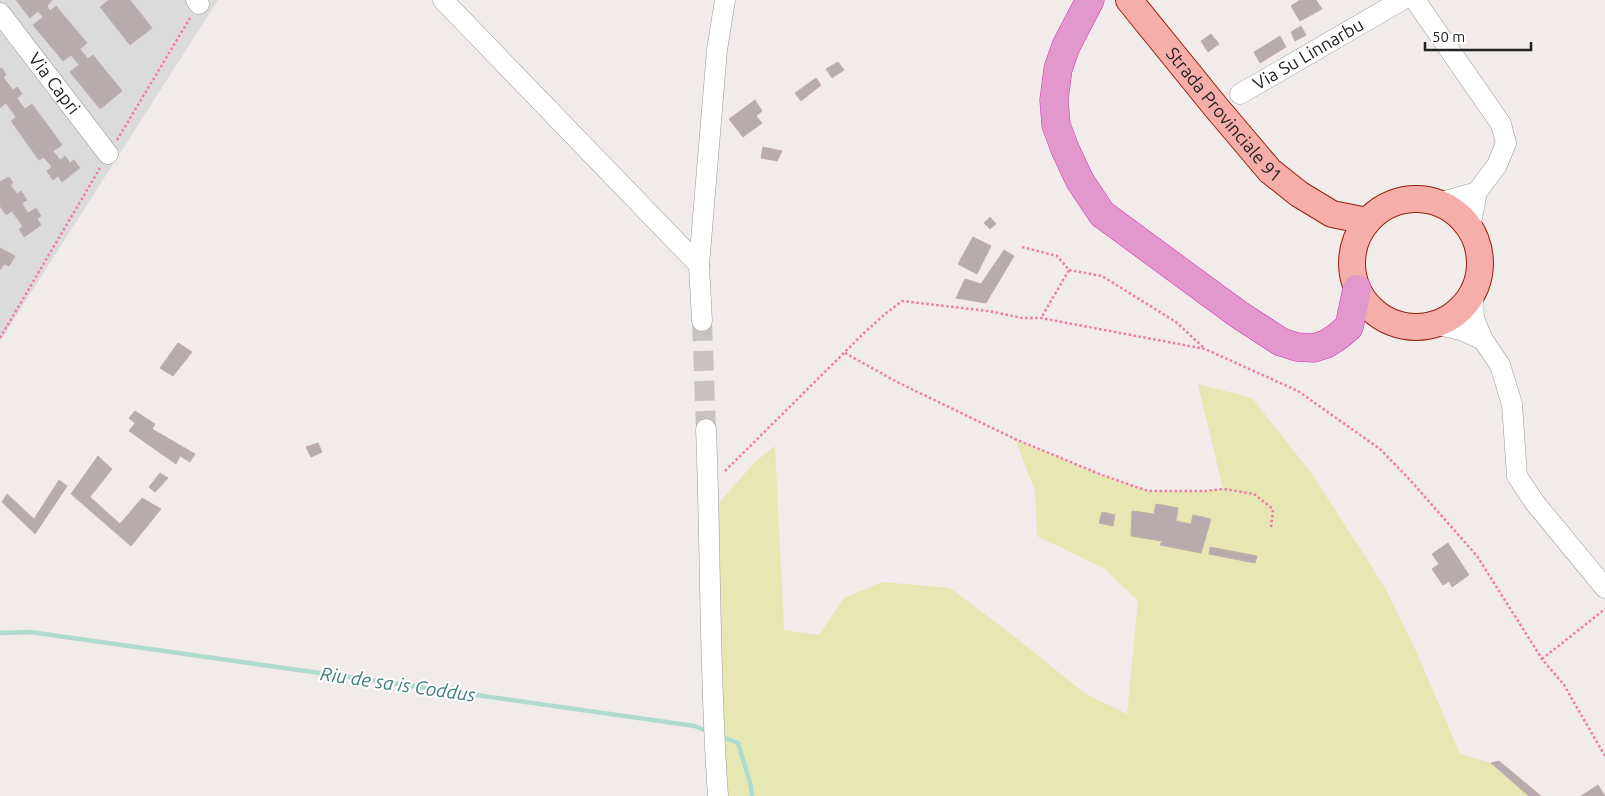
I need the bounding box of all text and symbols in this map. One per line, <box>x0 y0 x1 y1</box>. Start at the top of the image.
street label: Via Su Linnarbu <box>1249 14 1367 93</box>
scale bar <box>1425 20 1531 52</box>
text: 50 m <box>1432 28 1465 45</box>
street label: Strada Provinciale 91 <box>1163 43 1286 185</box>
street label: Via Capri <box>25 48 85 118</box>
water label: Riu de sa is Coddus <box>319 662 477 706</box>

